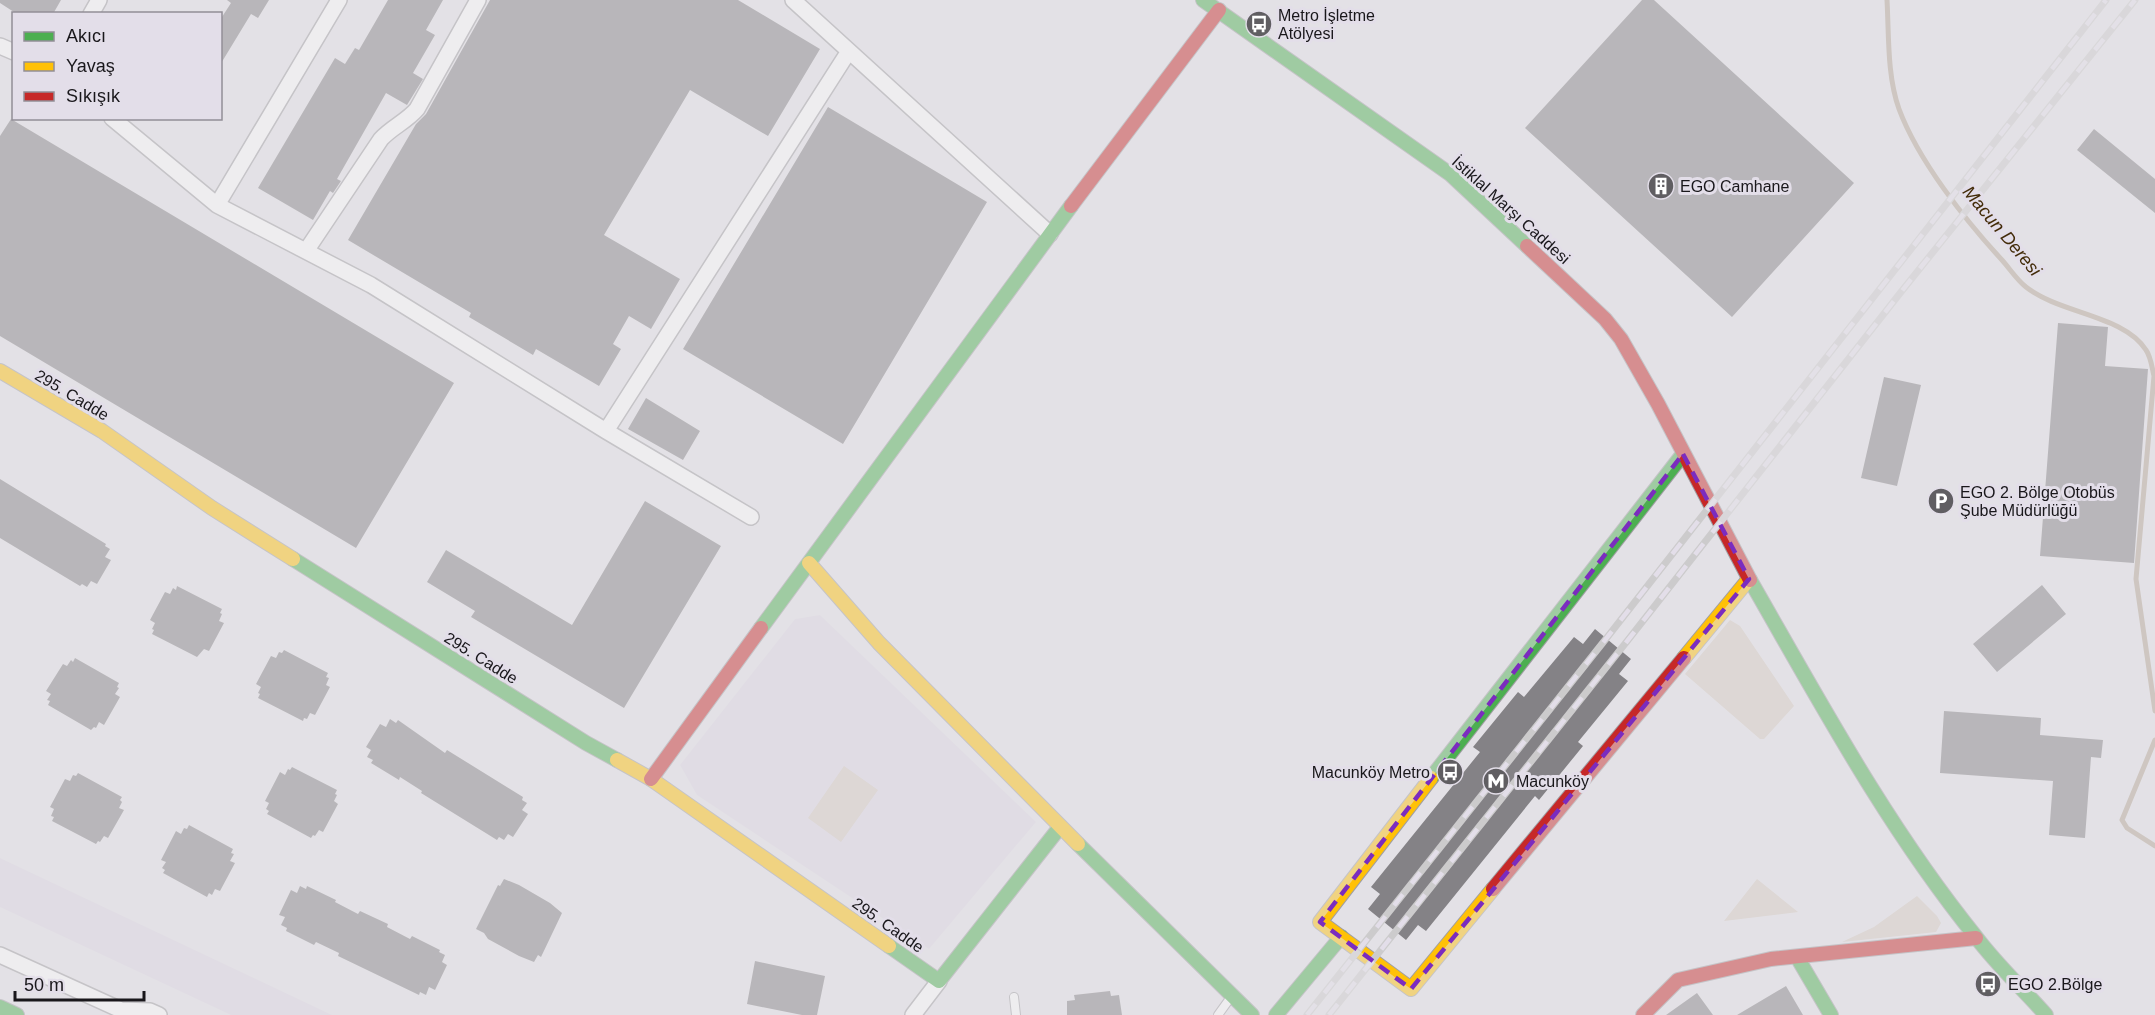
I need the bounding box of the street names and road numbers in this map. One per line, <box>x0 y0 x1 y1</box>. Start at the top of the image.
street label: İstiklal Marşı Caddesi <box>1449 152 1574 267</box>
street label: 295. Cadde <box>32 366 112 424</box>
street label: 295. Cadde <box>441 629 521 687</box>
street label: 295. Cadde <box>849 894 927 956</box>

